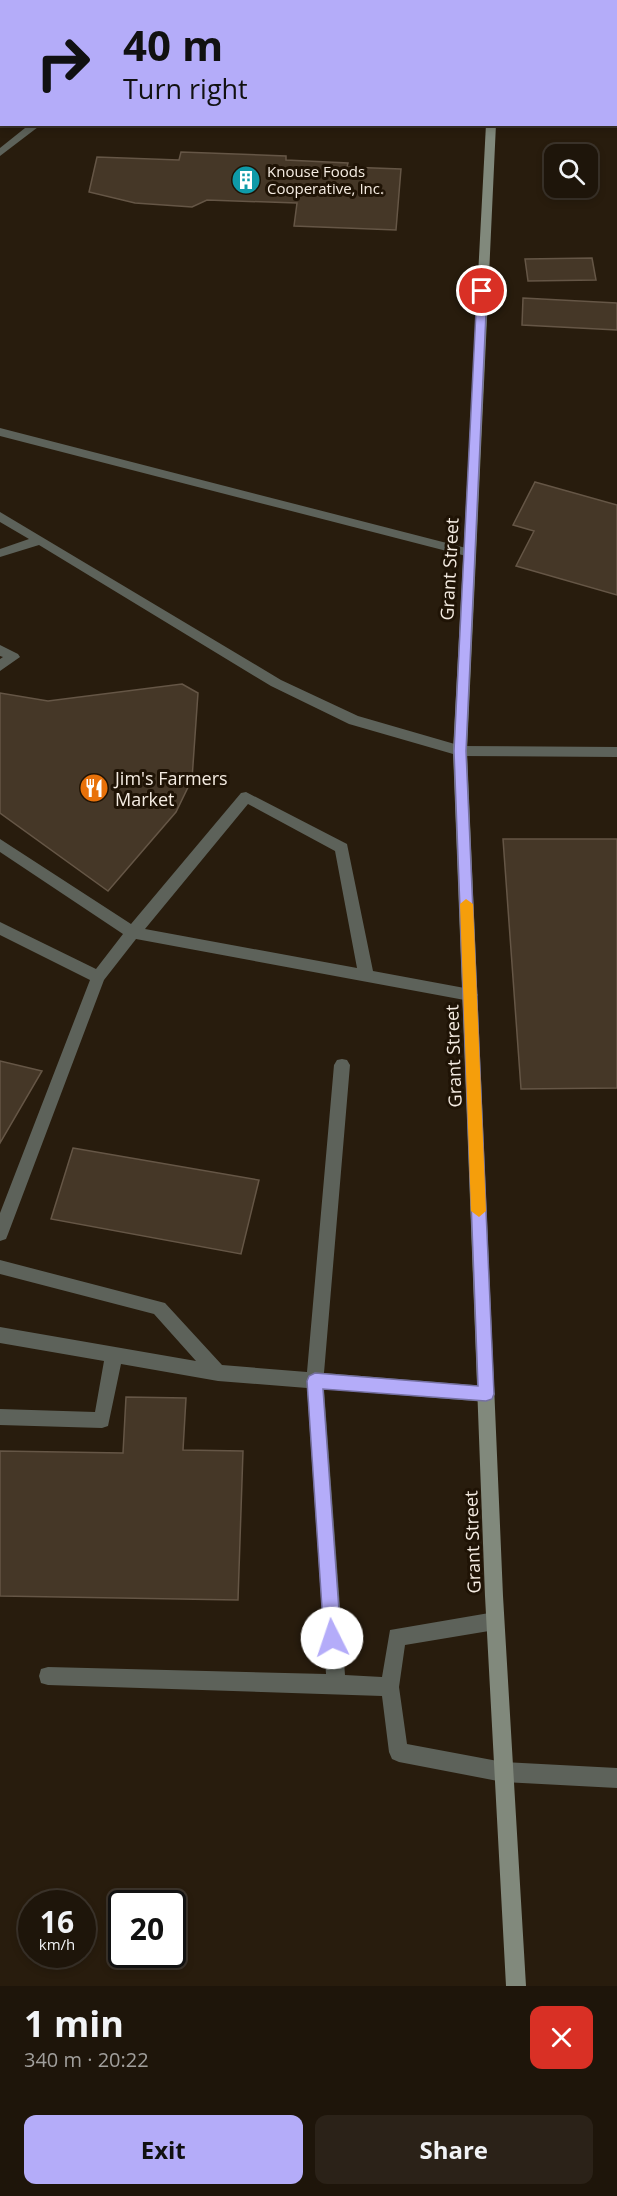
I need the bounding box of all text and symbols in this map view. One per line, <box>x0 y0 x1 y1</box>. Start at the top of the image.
text: 40 m <box>123 16 223 73</box>
icon: right <box>24 24 102 102</box>
text: Turn right <box>123 70 248 107</box>
map controls <box>544 144 598 198</box>
button: search <box>544 144 598 198</box>
place label: Knouse Foods Cooperative, Inc. <box>267 161 384 198</box>
building icon: Knouse Foods Cooperative, Inc. <box>230 164 262 196</box>
pin <box>456 265 507 316</box>
icon: arrive <box>465 274 498 307</box>
street label: Grant Street <box>434 517 464 621</box>
place label: Jim's Farmers Market <box>113 766 228 811</box>
restaurant icon: Jim's Farmers Market <box>78 772 110 804</box>
street label: Grant Street <box>439 1004 467 1108</box>
street label: Grant Street <box>458 1490 486 1594</box>
position arrow <box>300 1606 364 1670</box>
speed limit sign: 20 <box>108 1890 186 1968</box>
text: 16 <box>40 1901 74 1942</box>
text: km/h <box>39 1934 75 1954</box>
text: 1 min <box>24 1999 124 2048</box>
button: close <box>530 2006 593 2069</box>
text: 340 m · 20:22 <box>24 2046 149 2073</box>
button: Exit <box>24 2115 303 2184</box>
button: Share <box>315 2115 593 2184</box>

